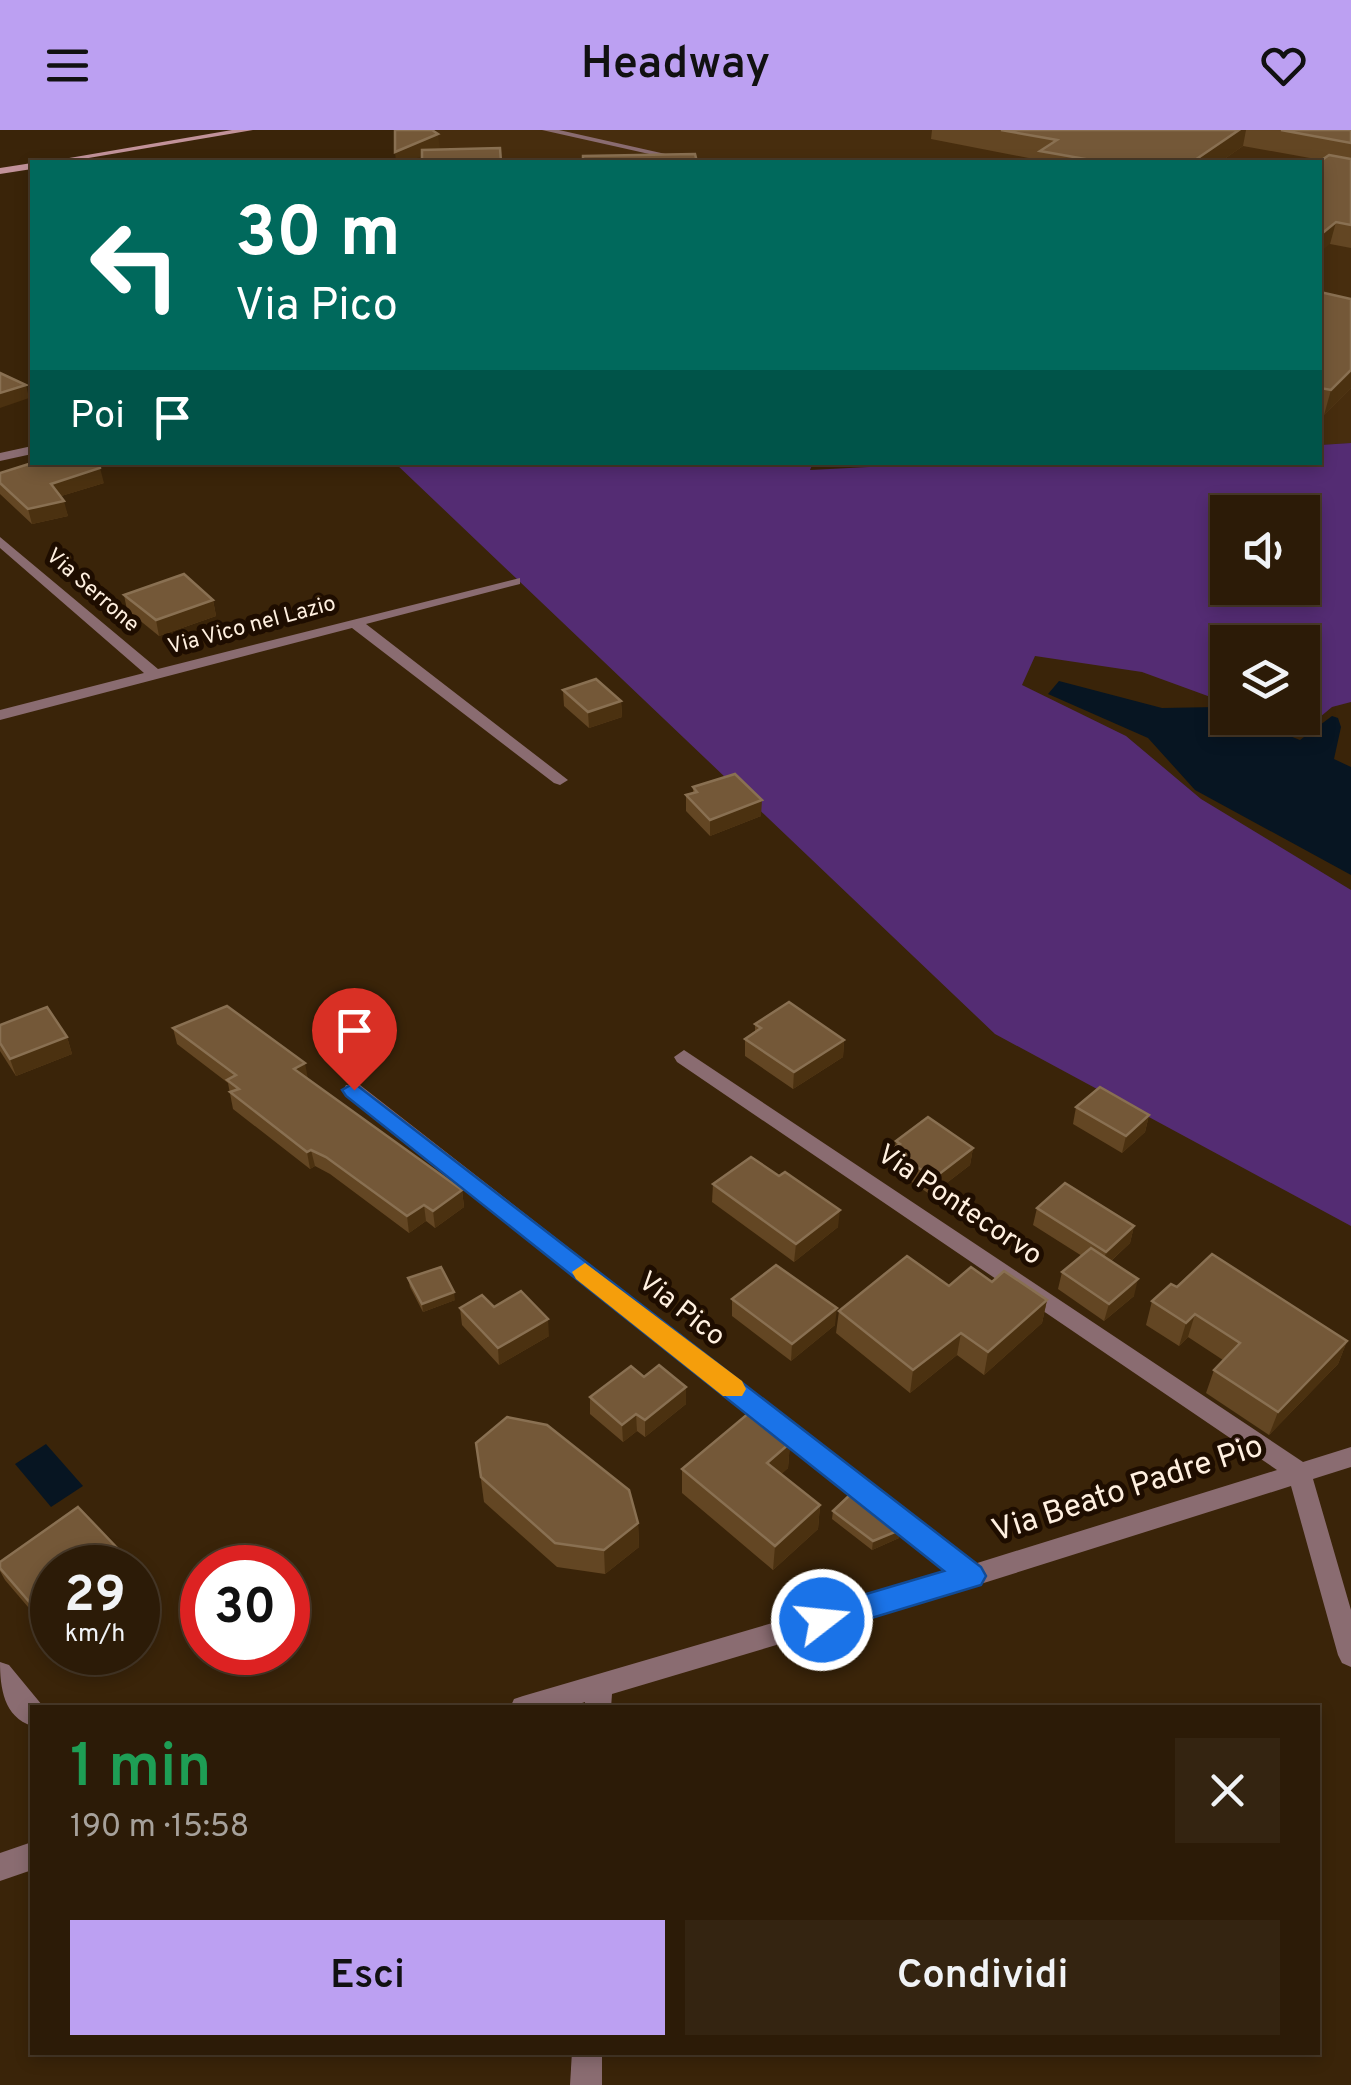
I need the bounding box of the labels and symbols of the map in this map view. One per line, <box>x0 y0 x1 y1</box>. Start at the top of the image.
street label: Via Serrone <box>40 543 144 639</box>
street label: Via Vico nel Lazio <box>165 591 339 661</box>
pin <box>312 988 397 1091</box>
street label: Via Pontecorvo <box>869 1137 1049 1275</box>
street label: Via Pico <box>630 1265 732 1355</box>
street label: Via Beato Padre Pio <box>987 1427 1269 1553</box>
speed limit sign: 30 <box>180 1545 310 1675</box>
position arrow <box>770 1568 874 1672</box>

